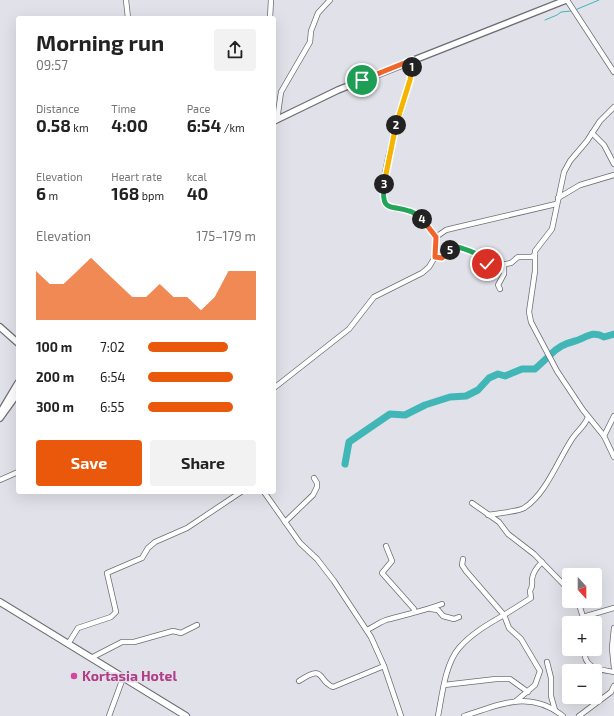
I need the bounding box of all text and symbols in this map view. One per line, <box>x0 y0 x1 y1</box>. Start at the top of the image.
text: Morning run <box>36 29 164 55</box>
button: share <box>214 29 256 71</box>
text: 09:57 <box>36 57 68 73</box>
pin: 1 <box>402 57 422 77</box>
text: 1 <box>410 60 414 73</box>
pin <box>345 63 379 97</box>
icon: arrive <box>351 69 373 91</box>
text: Distance <box>36 102 79 115</box>
text: Time <box>111 102 136 115</box>
text: Pace <box>187 102 210 115</box>
text: 0.58 <box>36 115 71 135</box>
text: 4:00 <box>111 115 148 135</box>
text: 6:54 <box>187 115 221 135</box>
pin: 2 <box>386 115 406 135</box>
text: 2 <box>393 118 399 131</box>
text: km <box>71 121 89 134</box>
text: /km <box>221 121 245 134</box>
text: Elevation <box>36 170 83 183</box>
text: Heart rate <box>111 170 162 183</box>
text: kcal <box>187 170 207 183</box>
pin: 3 <box>374 174 394 194</box>
text: 3 <box>381 177 387 190</box>
text: 6 <box>36 183 46 203</box>
text: 168 <box>111 183 139 203</box>
text: 40 <box>187 183 208 203</box>
text: m <box>46 189 58 202</box>
text: bpm <box>139 189 164 202</box>
pin: 4 <box>412 209 432 229</box>
text: 4 <box>418 212 426 225</box>
text: Elevation <box>36 228 91 244</box>
text: 175–179 m <box>196 228 256 244</box>
pin: 5 <box>440 240 460 260</box>
text: 5 <box>447 243 453 256</box>
pin <box>470 247 504 281</box>
icon: check <box>476 253 498 275</box>
text: 100 m <box>36 339 72 355</box>
text: 7:02 <box>100 339 125 355</box>
text: 200 m <box>36 369 74 385</box>
text: 6:54 <box>100 369 125 385</box>
text: 300 m <box>36 399 74 415</box>
text: 6:55 <box>100 399 124 415</box>
button: Save <box>36 440 142 486</box>
button: Share <box>150 440 256 486</box>
north arrow <box>562 568 602 608</box>
map controls <box>562 568 602 704</box>
button: + <box>562 616 602 656</box>
button: − <box>562 664 602 704</box>
place label: Kortasia Hotel <box>82 667 177 684</box>
marker: Kortasia Hotel <box>69 671 79 681</box>

